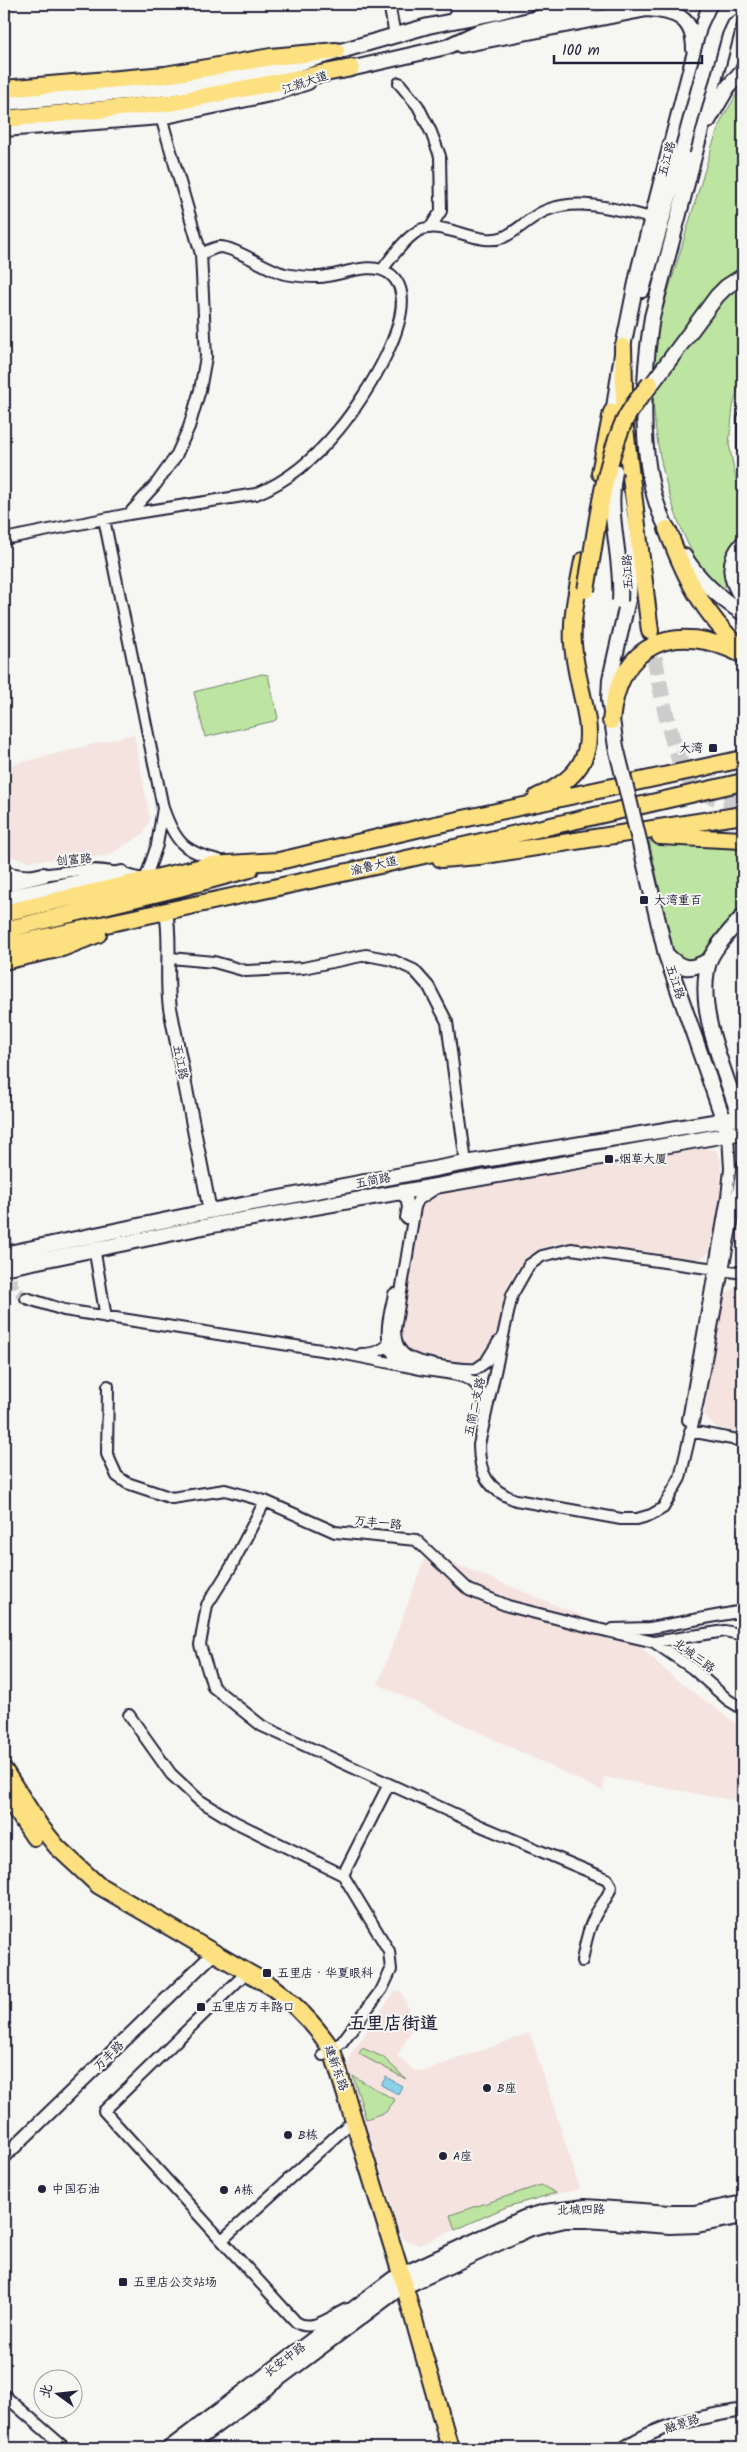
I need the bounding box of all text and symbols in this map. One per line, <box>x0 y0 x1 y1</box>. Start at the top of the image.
scale bar <box>554 32 702 64</box>
text: 100 m <box>562 39 600 63</box>
street label: 江溉大道 <box>279 66 331 100</box>
street label: 五江路 <box>653 139 681 179</box>
street label: 五江路 <box>618 554 638 590</box>
place label: 大湾 <box>679 739 703 758</box>
marker: 大湾 <box>707 742 719 754</box>
street label: 创富路 <box>55 849 93 871</box>
street label: 渝鲁大道 <box>348 851 400 881</box>
place label: 大湾重百 <box>654 891 702 910</box>
marker: 大湾重百 <box>638 894 650 906</box>
street label: 五江路 <box>660 962 690 1002</box>
street label: 五江路 <box>167 1043 193 1081</box>
place label: 烟草大厦 <box>619 1150 667 1169</box>
marker: 烟草大厦 <box>603 1153 615 1165</box>
street label: 五简路 <box>354 1168 392 1194</box>
street label: 五简二支路 <box>459 1376 491 1438</box>
street label: 万丰一路 <box>353 1511 403 1535</box>
street label: 北城三路 <box>669 1634 719 1678</box>
place label: 五里店‧华夏眼科 <box>277 1964 373 1983</box>
marker: 五里店‧华夏眼科 <box>261 1967 273 1979</box>
place label: 五里店万丰路口 <box>211 1998 295 2017</box>
marker: 五里店万丰路口 <box>195 2001 207 2013</box>
district label: 五里店街道 <box>348 2010 438 2039</box>
street label: 万丰路 <box>89 2037 129 2075</box>
street label: 建新东路 <box>319 2042 353 2094</box>
place label: B座 <box>497 2079 517 2098</box>
marker: B座 <box>481 2082 493 2094</box>
place label: B栋 <box>298 2126 318 2145</box>
marker: B栋 <box>282 2129 294 2141</box>
place label: A座 <box>453 2147 472 2166</box>
marker: A座 <box>437 2150 449 2162</box>
place label: 中国石油 <box>52 2180 100 2199</box>
place label: A栋 <box>234 2181 253 2200</box>
marker: 中国石油 <box>36 2183 48 2195</box>
marker: A栋 <box>218 2184 230 2196</box>
street label: 北城四路 <box>557 2200 605 2220</box>
place label: 五里店公交站场 <box>133 2273 217 2292</box>
marker: 五里店公交站场 <box>117 2276 129 2288</box>
street label: 长安中路 <box>260 2338 310 2382</box>
north arrow <box>32 2370 82 2420</box>
text: 北 <box>34 2381 59 2401</box>
street label: 融景路 <box>662 2409 702 2439</box>

